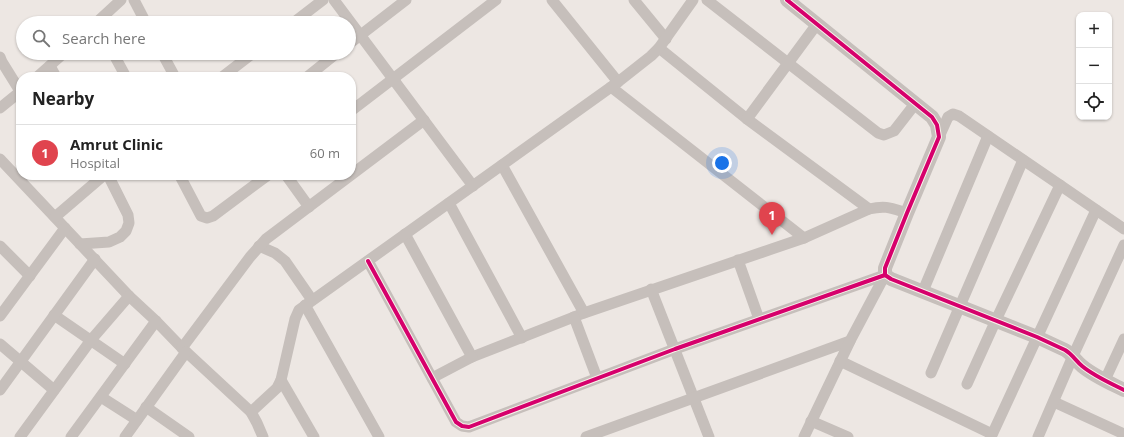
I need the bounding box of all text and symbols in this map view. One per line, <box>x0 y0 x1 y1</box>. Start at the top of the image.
map controls <box>1076 12 1112 120</box>
button: + <box>1076 12 1112 48</box>
search box <box>16 16 356 60</box>
icon: search <box>30 27 52 49</box>
text: Search here <box>62 28 146 48</box>
button: − <box>1076 48 1112 84</box>
button: locate <box>1076 84 1112 120</box>
text: Nearby <box>32 87 94 110</box>
text: Amrut Clinic <box>70 134 163 154</box>
text: 1 <box>41 144 49 162</box>
text: 60 m <box>310 144 340 162</box>
your location <box>712 153 732 173</box>
text: Hospital <box>70 154 120 172</box>
pin: 1 <box>759 202 785 235</box>

